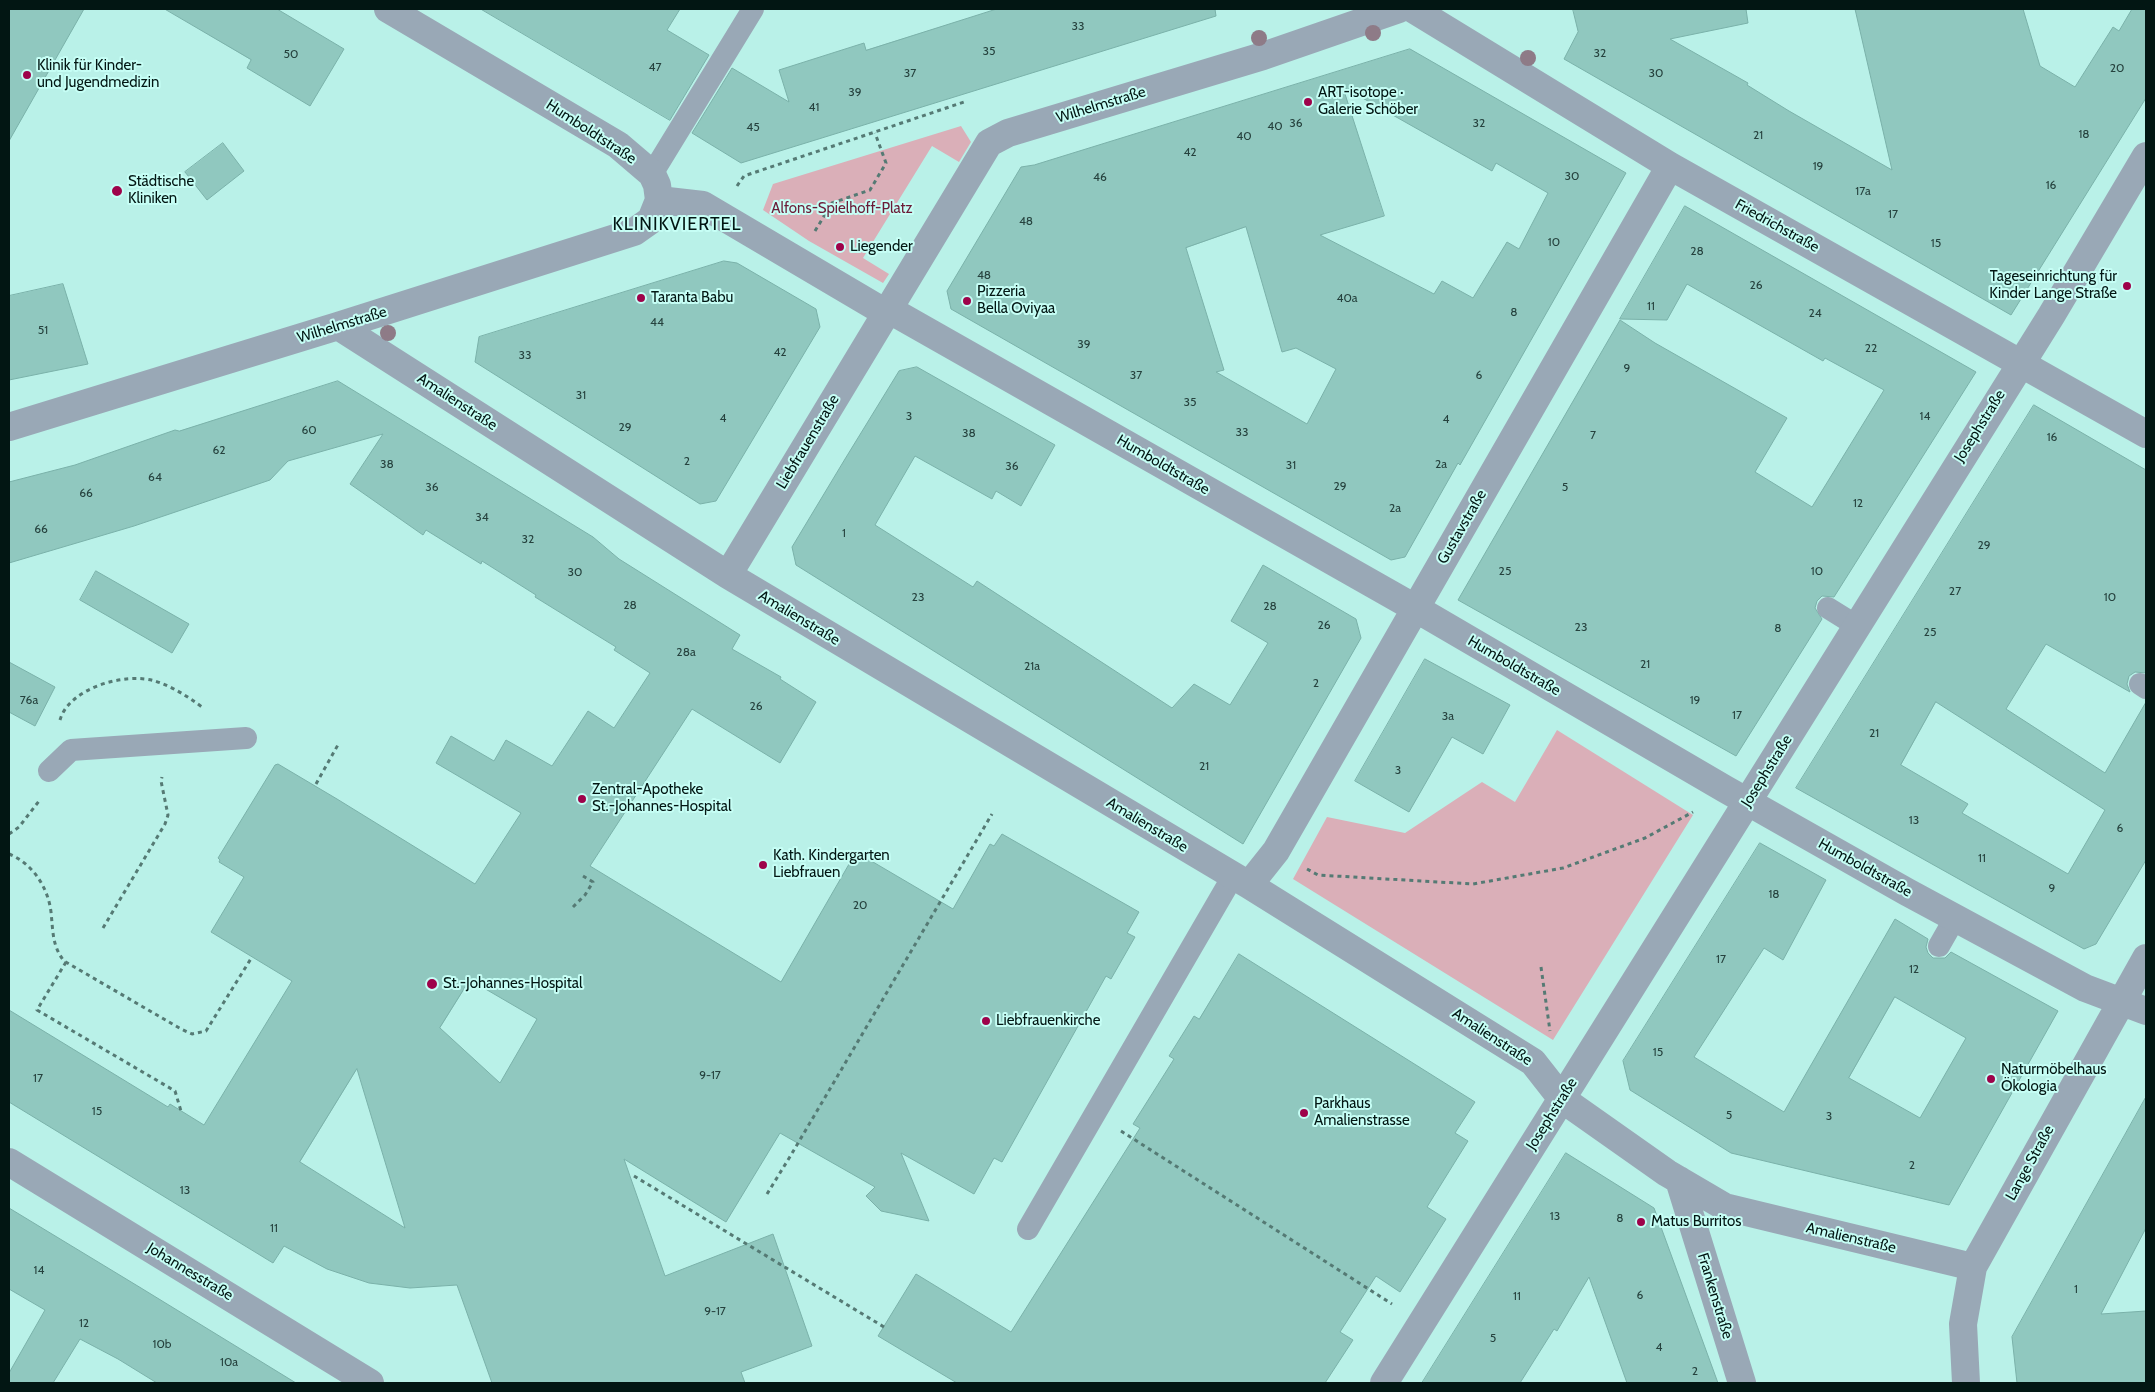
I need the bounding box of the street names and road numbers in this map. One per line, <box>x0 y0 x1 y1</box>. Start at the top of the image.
street label: Wilhelmstraße <box>1054 83 1148 127</box>
street label: Humboldtstraße <box>542 96 640 168</box>
street label: Friedrichstraße <box>1732 196 1822 256</box>
street label: Wilhelmstraße <box>295 303 389 347</box>
street label: Amalienstraße <box>414 369 500 435</box>
street label: Josephstraße <box>1951 387 2009 465</box>
street label: Liebfrauenstraße <box>773 392 843 492</box>
street label: Humboldtstraße <box>1113 431 1213 499</box>
street label: Gustavstraße <box>1434 487 1490 567</box>
street label: Amalienstraße <box>755 587 843 649</box>
street label: Humboldtstraße <box>1464 632 1564 700</box>
street label: Josephstraße <box>1738 732 1796 810</box>
street label: Amalienstraße <box>1103 794 1191 856</box>
street label: Humboldtstraße <box>1815 835 1915 901</box>
street label: Amalienstraße <box>1449 1004 1535 1070</box>
street label: Josephstraße <box>1523 1075 1581 1153</box>
street label: Lange Straße <box>2002 1122 2058 1204</box>
street label: Amalienstraße <box>1804 1219 1898 1257</box>
street label: Johannesstraße <box>144 1239 236 1305</box>
street label: Frankenstraße <box>1693 1251 1737 1341</box>

